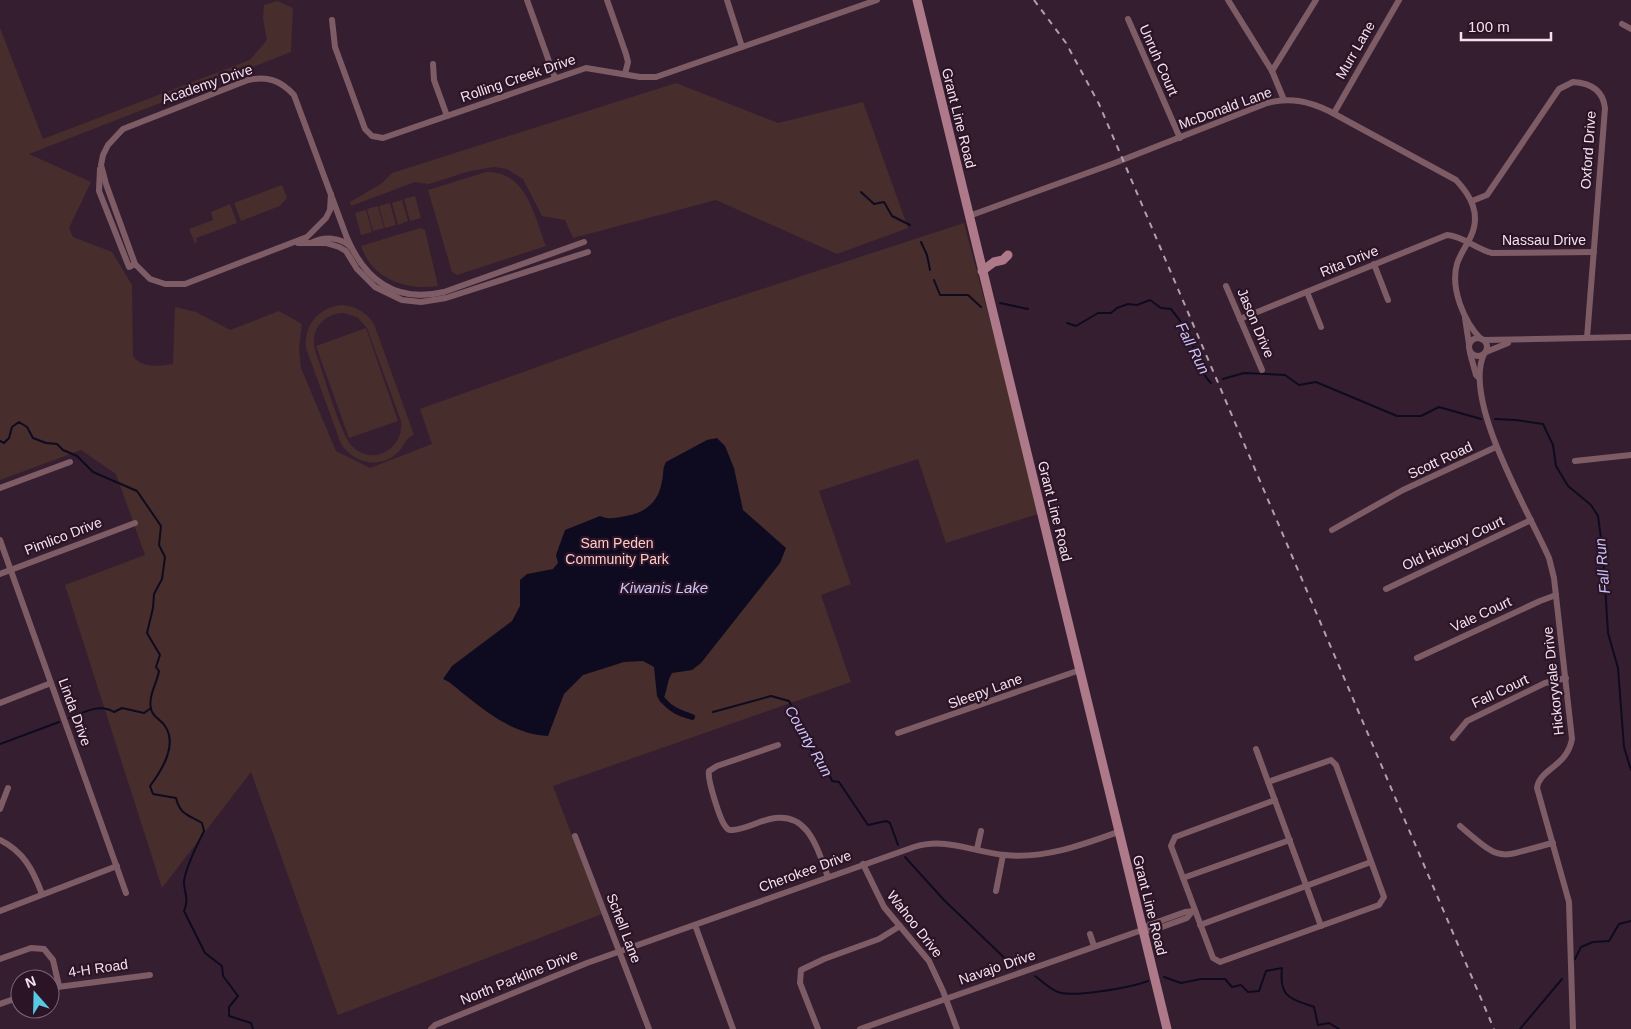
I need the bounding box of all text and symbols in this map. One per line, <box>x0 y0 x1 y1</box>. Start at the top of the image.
scale bar <box>1461 10 1551 42</box>
street label: Murr Lane <box>1332 18 1378 82</box>
text: 100 m <box>1468 18 1510 35</box>
street label: Unruh Court <box>1136 22 1182 98</box>
street label: Rolling Creek Drive <box>458 51 578 105</box>
street label: Academy Drive <box>160 61 255 107</box>
street label: Grant Line Road <box>939 66 979 170</box>
street label: McDonald Lane <box>1176 84 1274 132</box>
street label: Oxford Drive <box>1577 110 1599 190</box>
street label: Nassau Drive <box>1502 232 1586 248</box>
street label: Rita Drive <box>1318 242 1381 280</box>
street label: Jason Drive <box>1234 286 1278 360</box>
water label: Fall Run <box>1173 319 1213 377</box>
street label: Scott Road <box>1405 438 1475 482</box>
street label: Grant Line Road <box>1035 459 1075 563</box>
street label: Old Hickory Court <box>1400 512 1507 574</box>
street label: Pimlico Drive <box>22 514 104 558</box>
park label: Sam Peden Community Park <box>565 535 670 567</box>
water label: Fall Run <box>1591 537 1613 595</box>
water label: Kiwanis Lake <box>620 579 708 596</box>
street label: Vale Court <box>1448 593 1514 635</box>
street label: Hickoryvale Drive <box>1539 626 1567 736</box>
street label: Sleepy Lane <box>946 670 1025 712</box>
street label: Fall Court <box>1469 671 1531 711</box>
street label: Linda Drive <box>55 676 95 748</box>
water label: County Run <box>782 702 836 780</box>
street label: Cherokee Drive <box>757 847 854 895</box>
street label: Grant Line Road <box>1130 853 1170 957</box>
street label: Wahoo Drive <box>884 887 946 961</box>
street label: Schell Lane <box>603 891 645 965</box>
street label: North Parkline Drive <box>458 946 580 1008</box>
street label: Navajo Drive <box>957 946 1038 988</box>
street label: 4-H Road <box>67 956 129 980</box>
north arrow <box>10 969 60 1019</box>
text: N <box>23 973 38 991</box>

